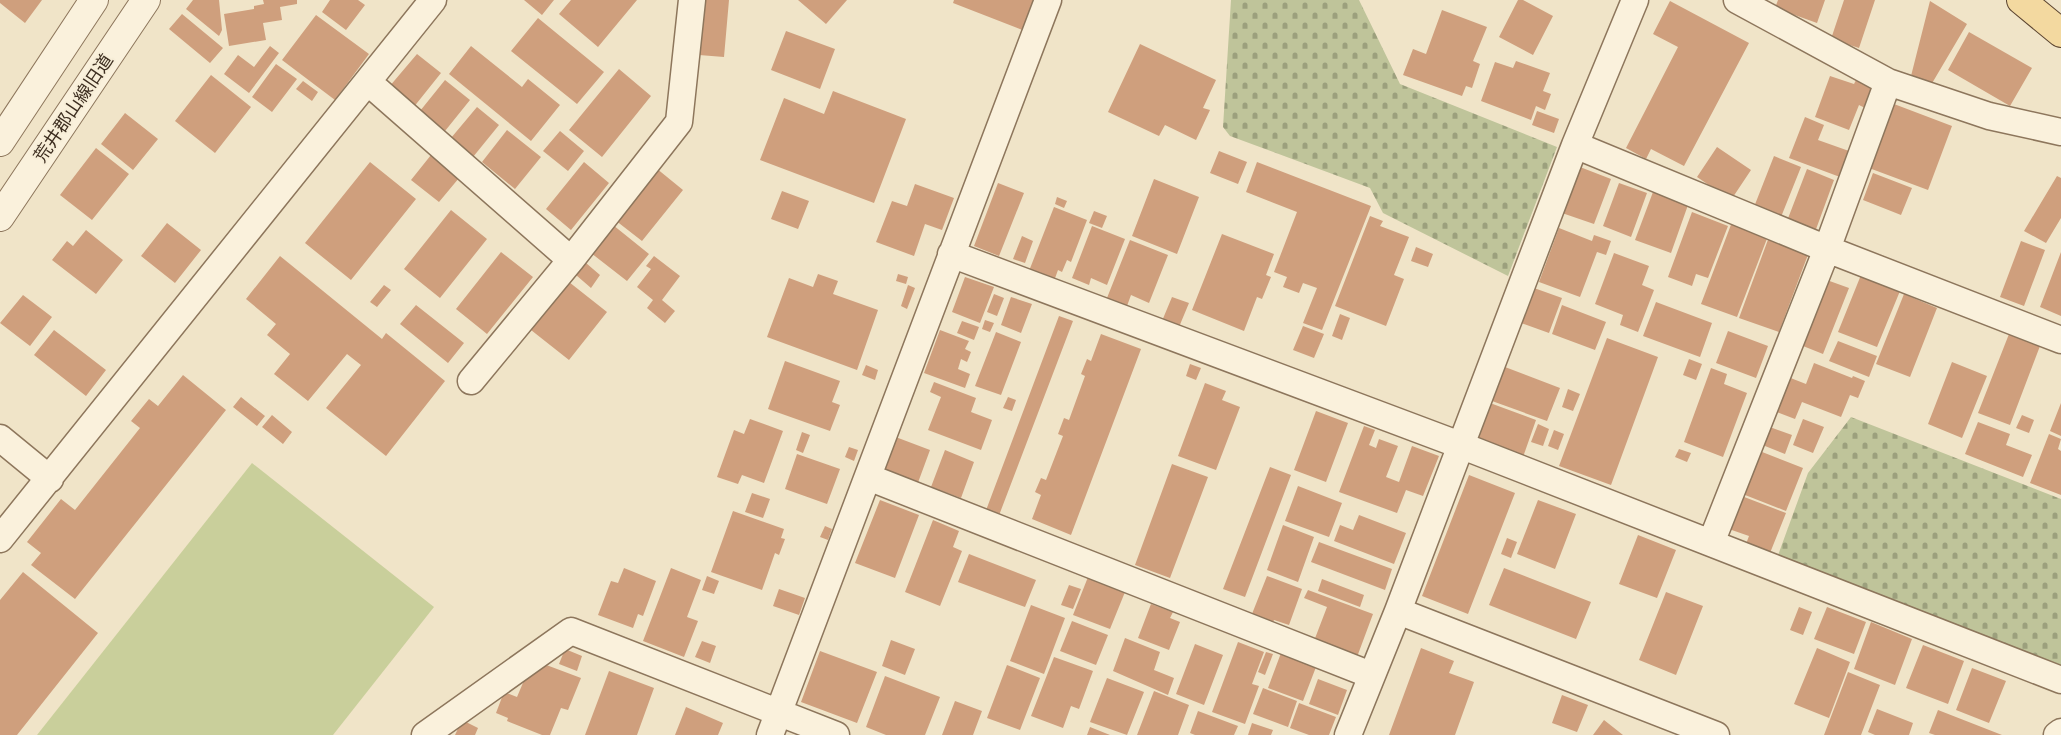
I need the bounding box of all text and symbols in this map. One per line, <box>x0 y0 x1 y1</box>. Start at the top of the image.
street label: 荒井郡山線旧道 <box>28 49 118 167</box>

